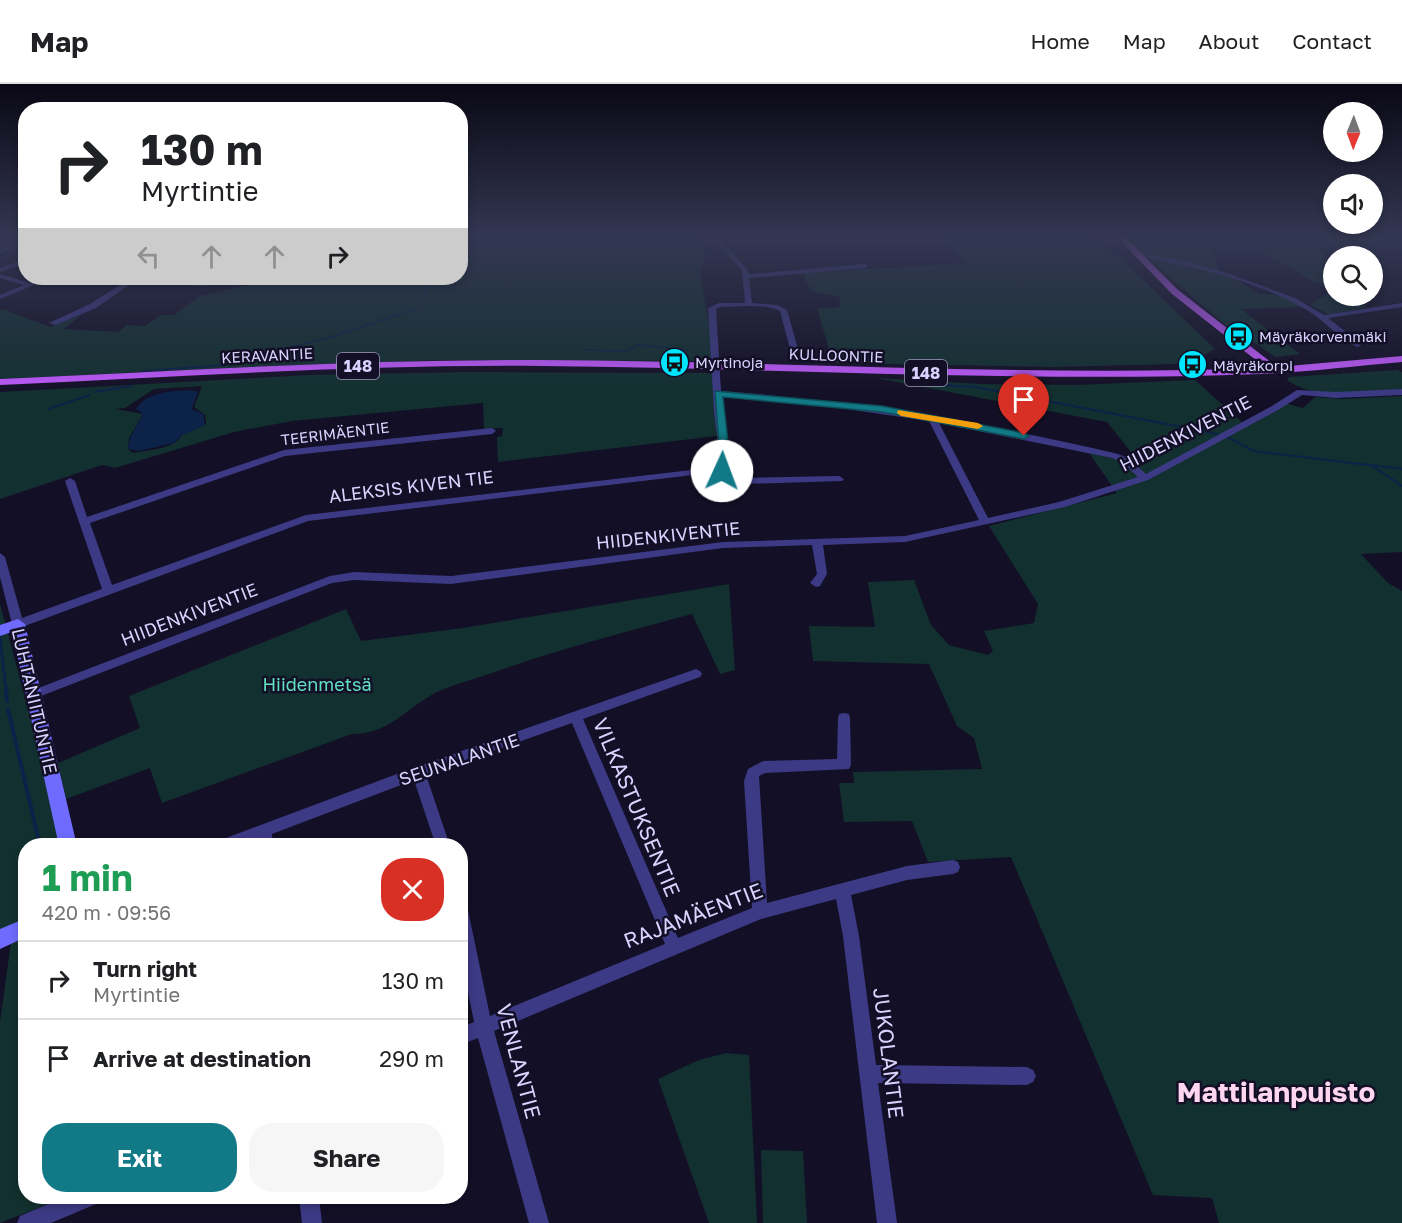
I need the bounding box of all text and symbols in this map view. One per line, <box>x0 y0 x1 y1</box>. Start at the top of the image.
text: Map <box>30 25 88 58</box>
text: Home <box>1030 28 1090 54</box>
text: Map <box>1123 28 1166 54</box>
text: About <box>1199 28 1259 54</box>
text: Contact <box>1292 28 1372 54</box>
north arrow <box>1323 102 1383 162</box>
map controls <box>1323 102 1383 306</box>
text: 130 m <box>141 124 263 174</box>
icon: right <box>42 126 120 204</box>
button: sound <box>1323 174 1383 234</box>
text: Myrtintie <box>141 175 258 207</box>
icon: left <box>132 240 165 273</box>
icon: ahead <box>195 240 228 273</box>
icon: ahead <box>258 240 291 273</box>
icon: right <box>321 240 354 273</box>
button: search <box>1323 246 1383 306</box>
bus stop icon: Mäyräkorvenmäki <box>1222 320 1254 352</box>
place label: Mäyräkorvenmäki <box>1259 327 1386 345</box>
street label: KERAVANTIE <box>221 344 313 366</box>
street label: KULLOONTIE <box>788 344 884 366</box>
bus stop icon: Myrtinoja <box>658 346 690 378</box>
bus stop icon: Mäyräkorpi <box>1176 349 1208 381</box>
road number: 148 <box>337 353 379 379</box>
place label: Myrtinoja <box>695 353 763 371</box>
place label: Mäyräkorpi <box>1213 356 1293 374</box>
road number: 148 <box>905 360 947 386</box>
pin <box>998 374 1049 436</box>
icon: arrive <box>1007 383 1040 416</box>
street label: HIIDENKIVENTIE <box>1115 390 1255 476</box>
street label: TEERIMÄENTIE <box>280 417 390 449</box>
position arrow <box>690 439 754 503</box>
street label: ALEKSIS KIVEN TIE <box>327 465 495 507</box>
street label: HIIDENKIVENTIE <box>595 516 741 554</box>
street label: HIIDENKIVENTIE <box>117 578 261 650</box>
street label: LUHTANIITUNTIE <box>8 626 62 776</box>
park label: Hiidenmetsä <box>262 673 372 695</box>
street label: VILKASTUKSENTIE <box>588 714 686 900</box>
street label: SEUNALANTIE <box>396 728 522 790</box>
text: 1 min <box>42 856 133 899</box>
button: close <box>381 858 444 921</box>
street label: RAJAMÄENTIE <box>620 877 766 953</box>
text: 420 m · 09:56 <box>42 900 171 924</box>
text: Turn right <box>93 955 197 982</box>
icon: right <box>42 964 75 997</box>
text: 130 m <box>382 967 444 994</box>
text: Myrtintie <box>93 982 180 1006</box>
street label: JUKOLANTIE <box>868 986 910 1120</box>
street label: VENLANTIE <box>491 1001 547 1121</box>
icon: arrive <box>42 1042 75 1075</box>
text: Arrive at destination <box>93 1045 311 1072</box>
text: 290 m <box>379 1045 444 1072</box>
district label: Mattilanpuisto <box>1177 1075 1375 1108</box>
button: Exit <box>42 1123 237 1192</box>
button: Share <box>249 1123 444 1192</box>

